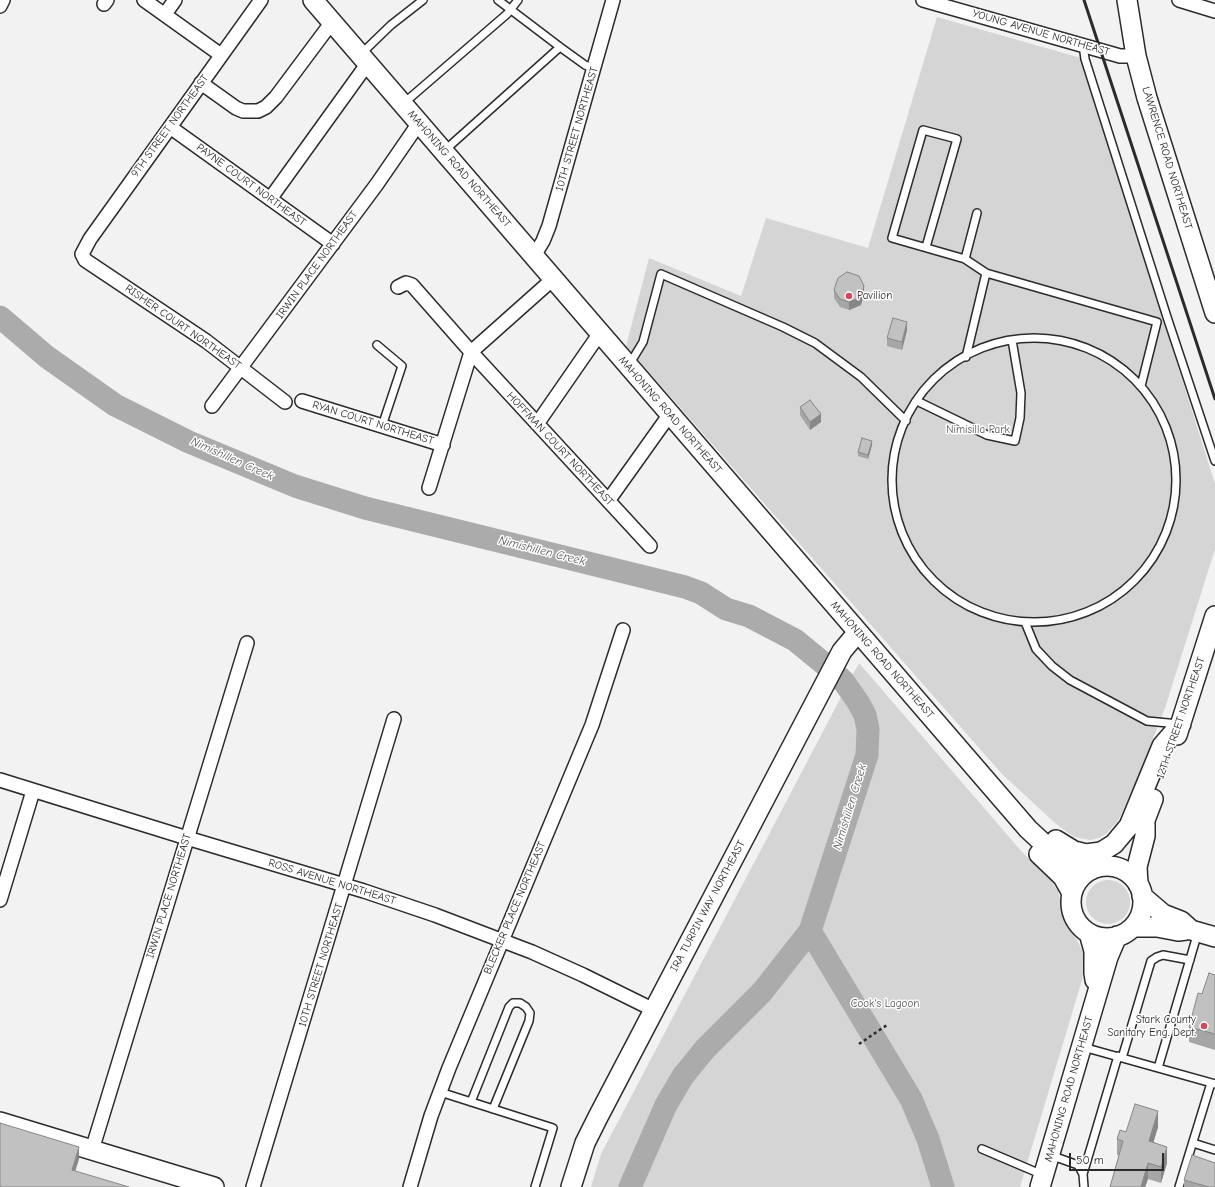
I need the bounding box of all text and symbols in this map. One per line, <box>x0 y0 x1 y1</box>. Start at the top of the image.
street label: YOUNG AVENUE NORTHEAST <box>971 7 1111 59</box>
street label: 10TH STREET NORTHEAST <box>553 65 601 193</box>
street label: 9TH STREET NORTHEAST <box>128 72 212 180</box>
street label: LAWRENCE ROAD NORTHEAST <box>1139 85 1195 231</box>
street label: MAHONING ROAD NORTHEAST <box>404 108 514 230</box>
street label: PAYNE COURT NORTHEAST <box>194 141 308 229</box>
street label: IRWIN PLACE NORTHEAST <box>273 208 361 322</box>
street label: RISHER COURT NORTHEAST <box>122 282 244 372</box>
place label: Pavilion <box>857 289 892 303</box>
marker: Pavilion <box>844 291 854 301</box>
street label: MAHONING ROAD NORTHEAST <box>615 354 725 476</box>
street label: HOFFMAN COURT NORTHEAST <box>504 389 616 509</box>
street label: RYAN COURT NORTHEAST <box>311 398 435 448</box>
park label: Nimisilla Park <box>946 423 1010 437</box>
water label: Nimishillen Creek <box>188 434 276 484</box>
water label: Nimishillen Creek <box>497 533 587 569</box>
street label: MAHONING ROAD NORTHEAST <box>827 599 937 721</box>
street label: 12TH STREET NORTHEAST <box>1154 655 1208 781</box>
water label: Nimishillen Creek <box>830 762 870 852</box>
street label: IRWIN PLACE NORTHEAST <box>144 832 194 960</box>
street label: IRA TURPIN WAY NORTHEAST <box>668 838 748 974</box>
street label: BLECKER PLACE NORTHEAST <box>481 840 549 976</box>
street label: ROSS AVENUE NORTHEAST <box>267 856 397 908</box>
street label: 10TH STREET NORTHEAST <box>296 901 346 1029</box>
park label: Cook's Lagoon <box>851 997 919 1011</box>
place label: Stark County Sanitary Eng. Dept. <box>1107 1013 1196 1039</box>
street label: MAHONING ROAD NORTHEAST <box>1042 1015 1096 1163</box>
marker: Stark County Sanitary Eng. Dept. <box>1199 1021 1209 1031</box>
scale bar <box>1071 1145 1166 1171</box>
text: 50 m <box>1076 1153 1104 1167</box>

